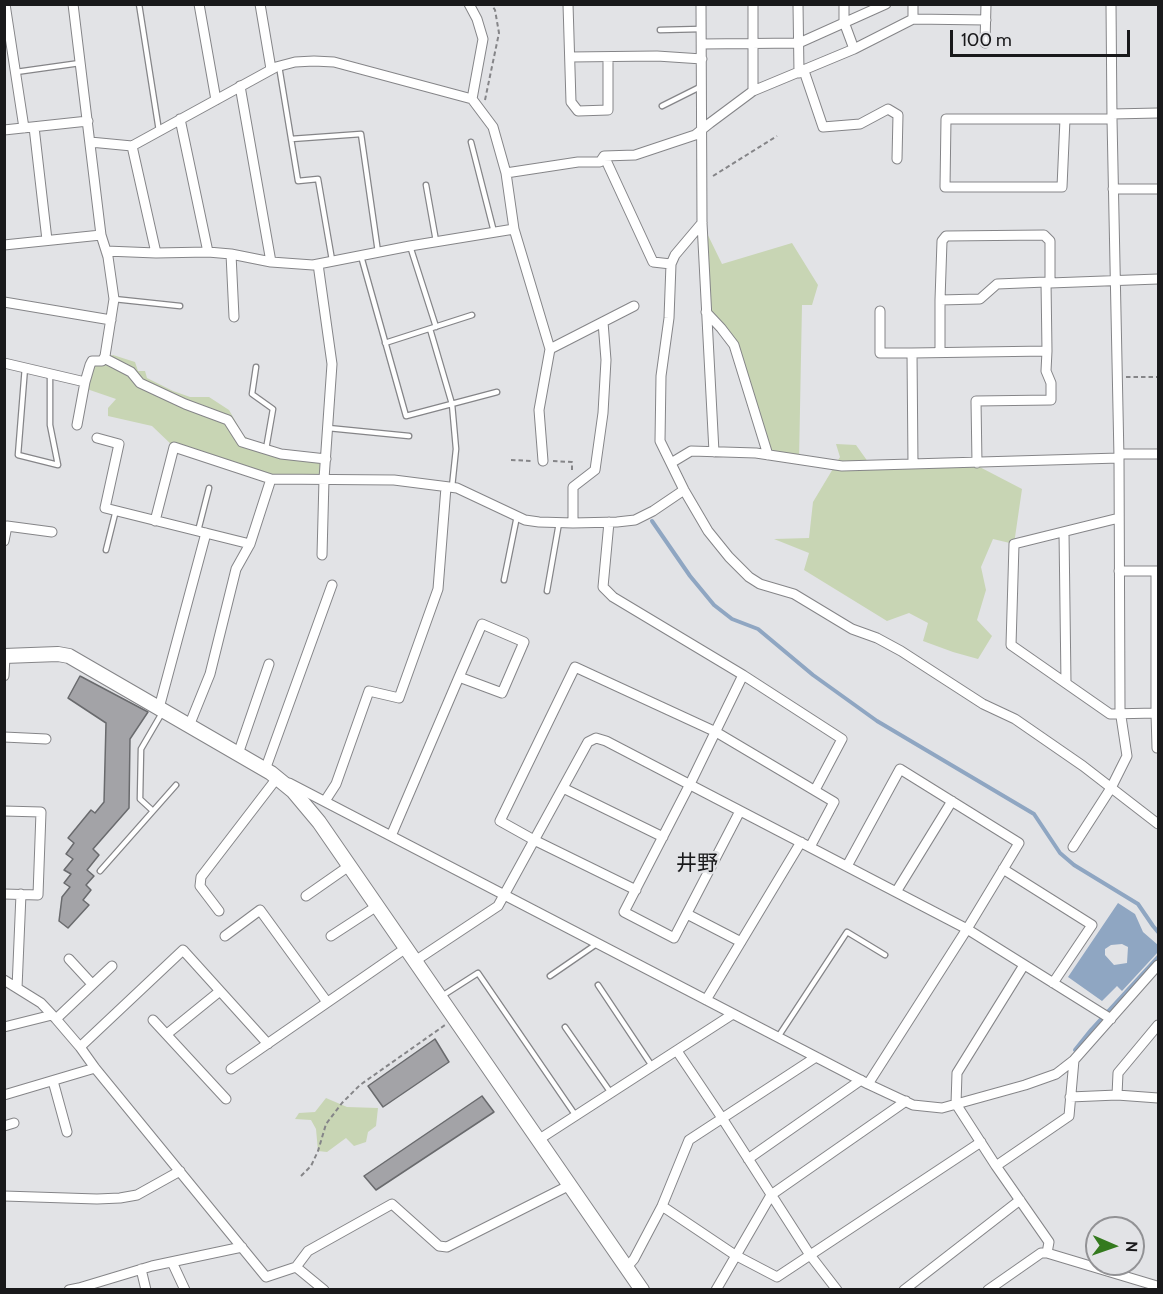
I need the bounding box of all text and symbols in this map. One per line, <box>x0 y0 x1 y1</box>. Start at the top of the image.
scale bar <box>953 18 1133 56</box>
text: 100 m <box>961 29 1012 51</box>
district label: 井野 <box>676 851 718 877</box>
north arrow <box>1085 1216 1145 1276</box>
text: N <box>1122 1241 1141 1253</box>

